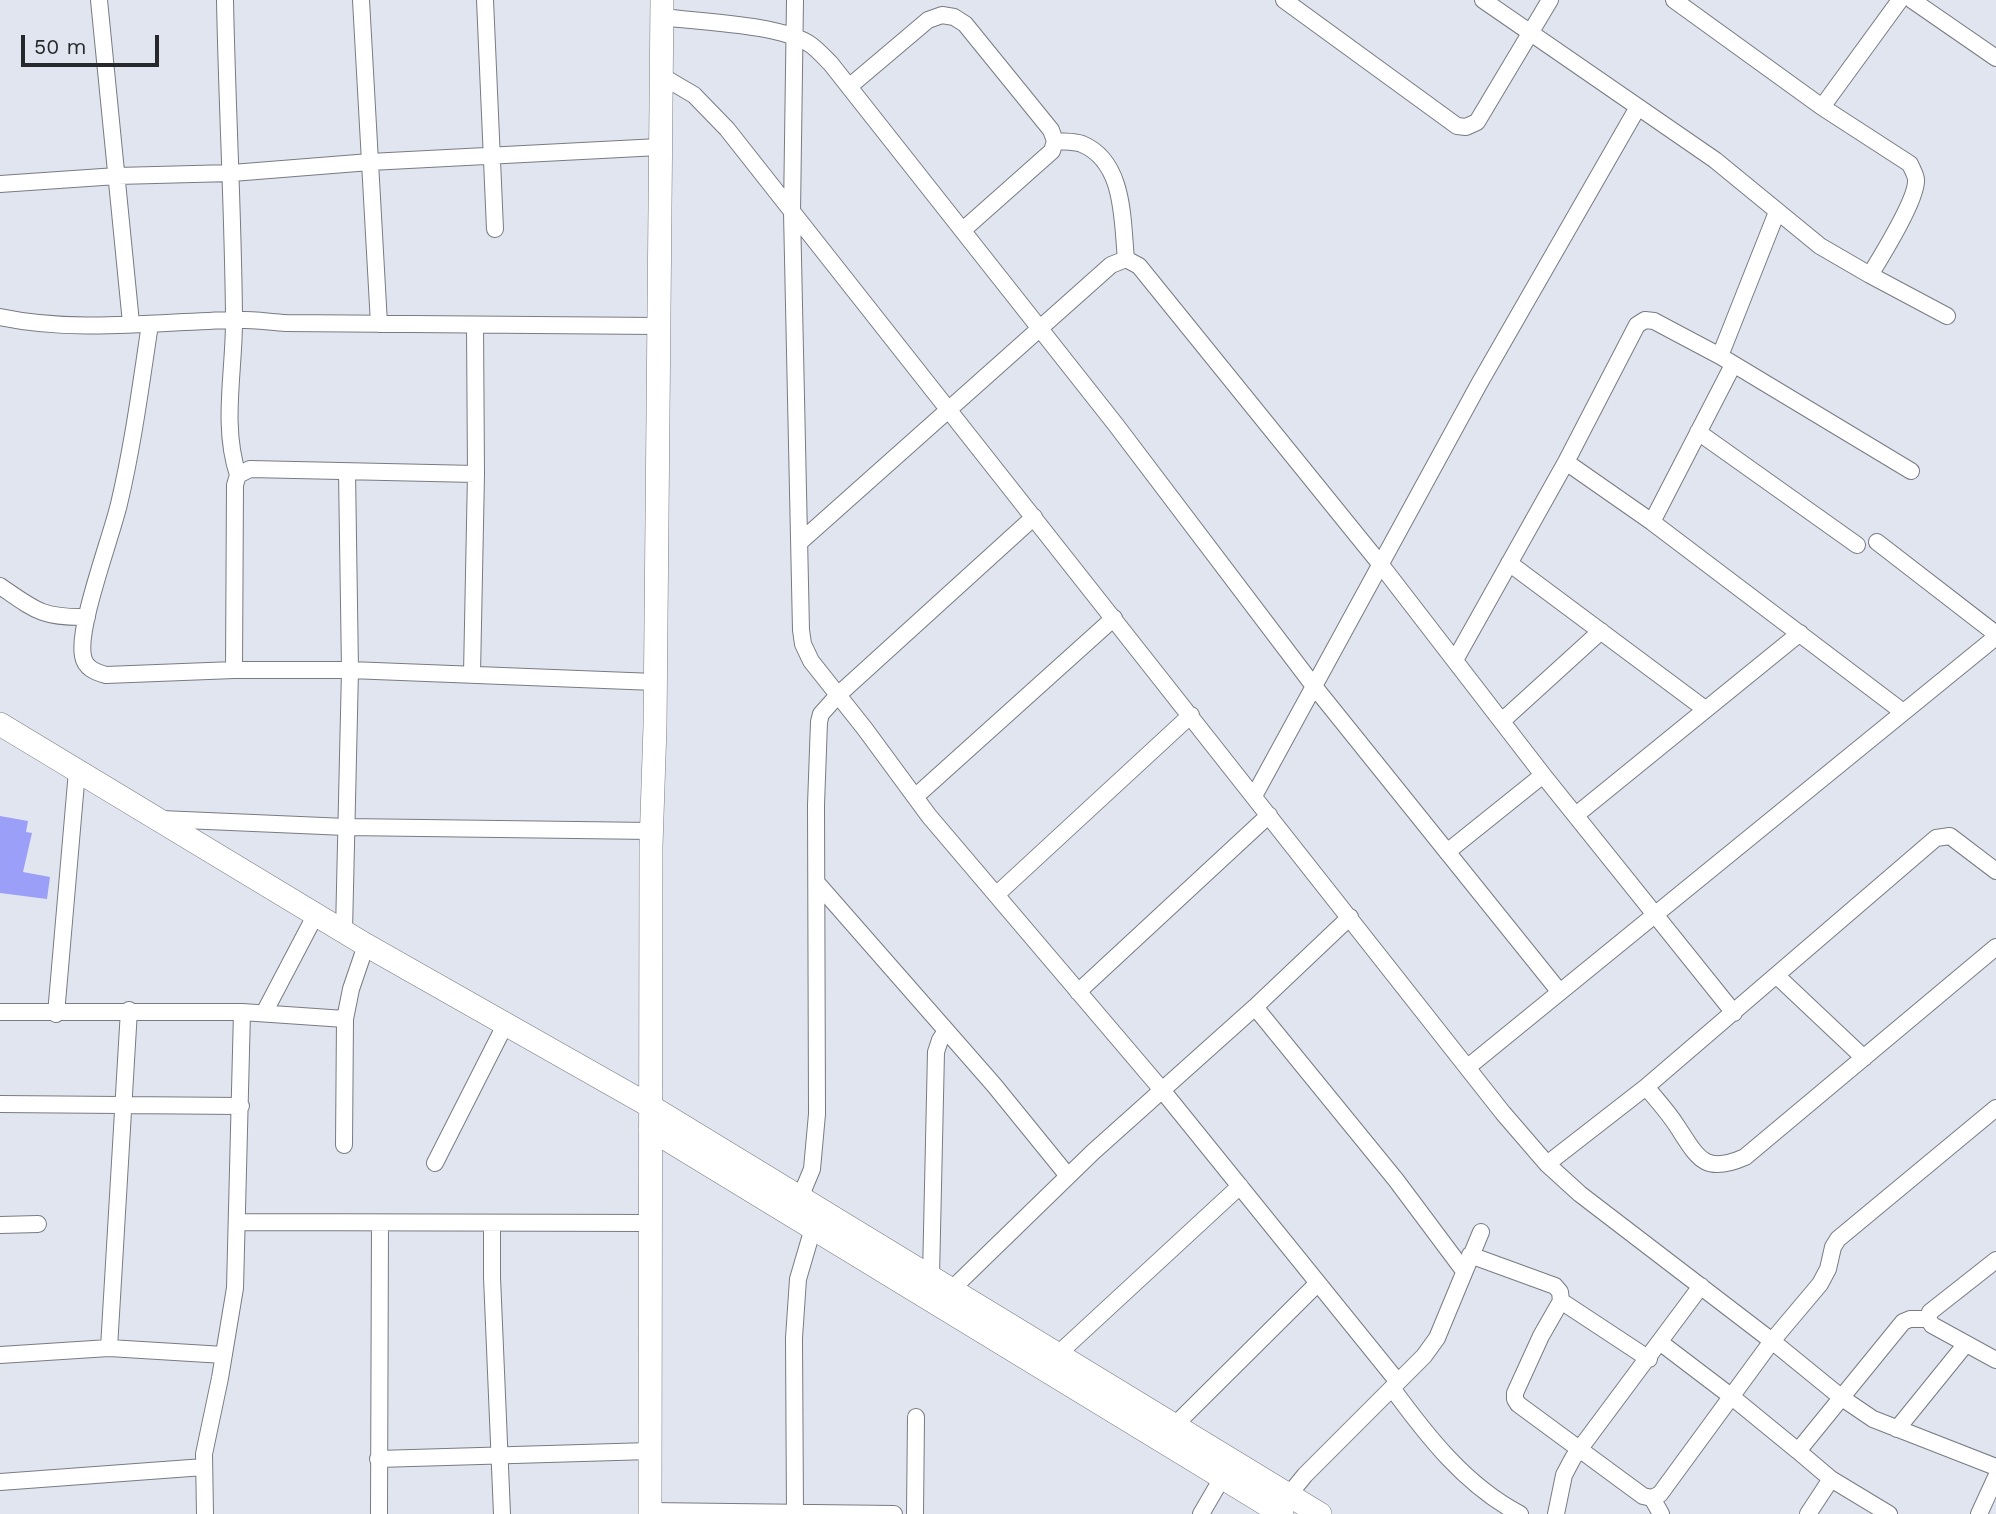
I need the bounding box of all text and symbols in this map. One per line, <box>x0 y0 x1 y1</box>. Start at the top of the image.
scale bar <box>24 21 163 65</box>
text: 50 m <box>34 34 86 59</box>

